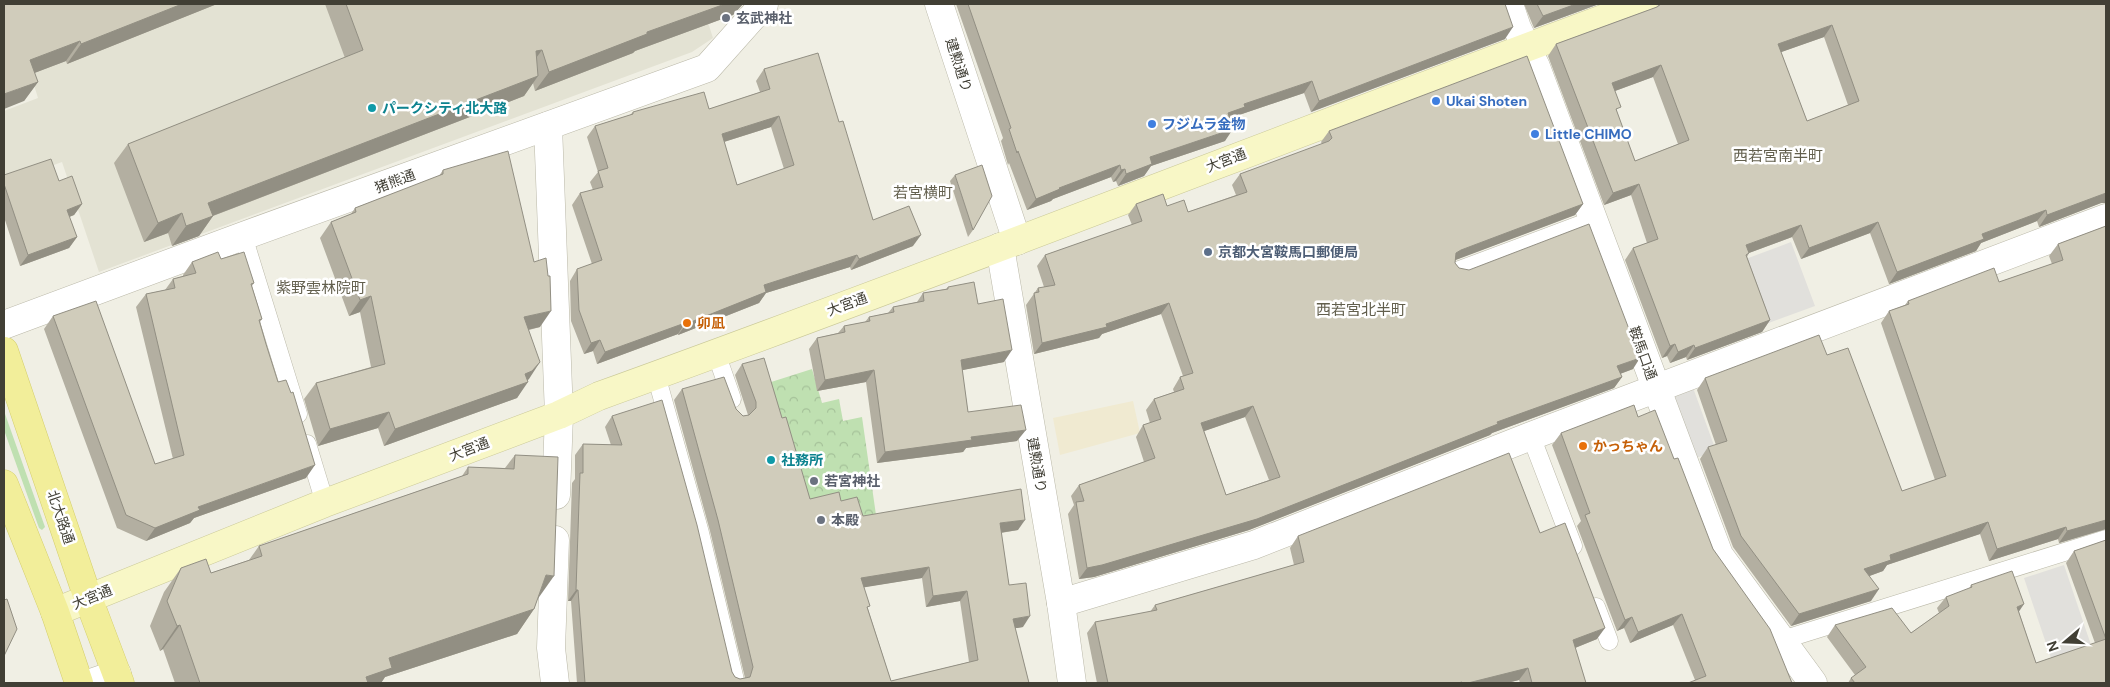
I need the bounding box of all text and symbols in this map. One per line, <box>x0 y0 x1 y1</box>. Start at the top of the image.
place label: 玄武神社 <box>736 9 792 27</box>
marker: 玄武神社 <box>720 12 732 24</box>
street label: 建勲通り <box>942 36 976 94</box>
place label: Ukai Shoten <box>1446 92 1527 110</box>
marker: Ukai Shoten <box>1430 95 1442 107</box>
place label: パークシティ北大路 <box>382 99 507 117</box>
marker: パークシティ北大路 <box>366 102 378 114</box>
place label: フジムラ金物 <box>1162 115 1245 133</box>
marker: フジムラ金物 <box>1146 118 1158 130</box>
place label: Little CHIMO <box>1545 125 1632 143</box>
marker: Little CHIMO <box>1529 128 1541 140</box>
street label: 大宮通 <box>1203 144 1249 176</box>
district label: 西若宮南半町 <box>1733 146 1823 166</box>
street label: 猪熊通 <box>372 165 418 197</box>
district label: 若宮横町 <box>893 183 953 203</box>
place label: 京都大宮鞍馬口郵便局 <box>1218 243 1358 261</box>
marker: 京都大宮鞍馬口郵便局 <box>1202 246 1214 258</box>
district label: 紫野雲林院町 <box>276 278 366 298</box>
street label: 大宮通 <box>824 288 870 320</box>
district label: 西若宮北半町 <box>1316 300 1406 320</box>
place label: 卯凪 <box>697 314 725 332</box>
marker: 卯凪 <box>681 317 693 329</box>
street label: 鞍馬口通 <box>1625 324 1661 382</box>
street label: 大宮通 <box>446 433 492 465</box>
street label: 建勲通り <box>1023 436 1051 494</box>
place label: かっちゃん <box>1593 437 1663 455</box>
marker: かっちゃん <box>1577 440 1589 452</box>
place label: 社務所 <box>781 451 823 469</box>
marker: 社務所 <box>765 454 777 466</box>
place label: 若宮神社 <box>824 472 880 490</box>
marker: 若宮神社 <box>808 475 820 487</box>
street label: 北大路通 <box>43 488 79 546</box>
place label: 本殿 <box>831 511 859 529</box>
marker: 本殿 <box>815 514 827 526</box>
street label: 大宮通 <box>69 581 115 613</box>
north arrow <box>2040 617 2090 667</box>
text: N <box>2043 638 2063 654</box>

